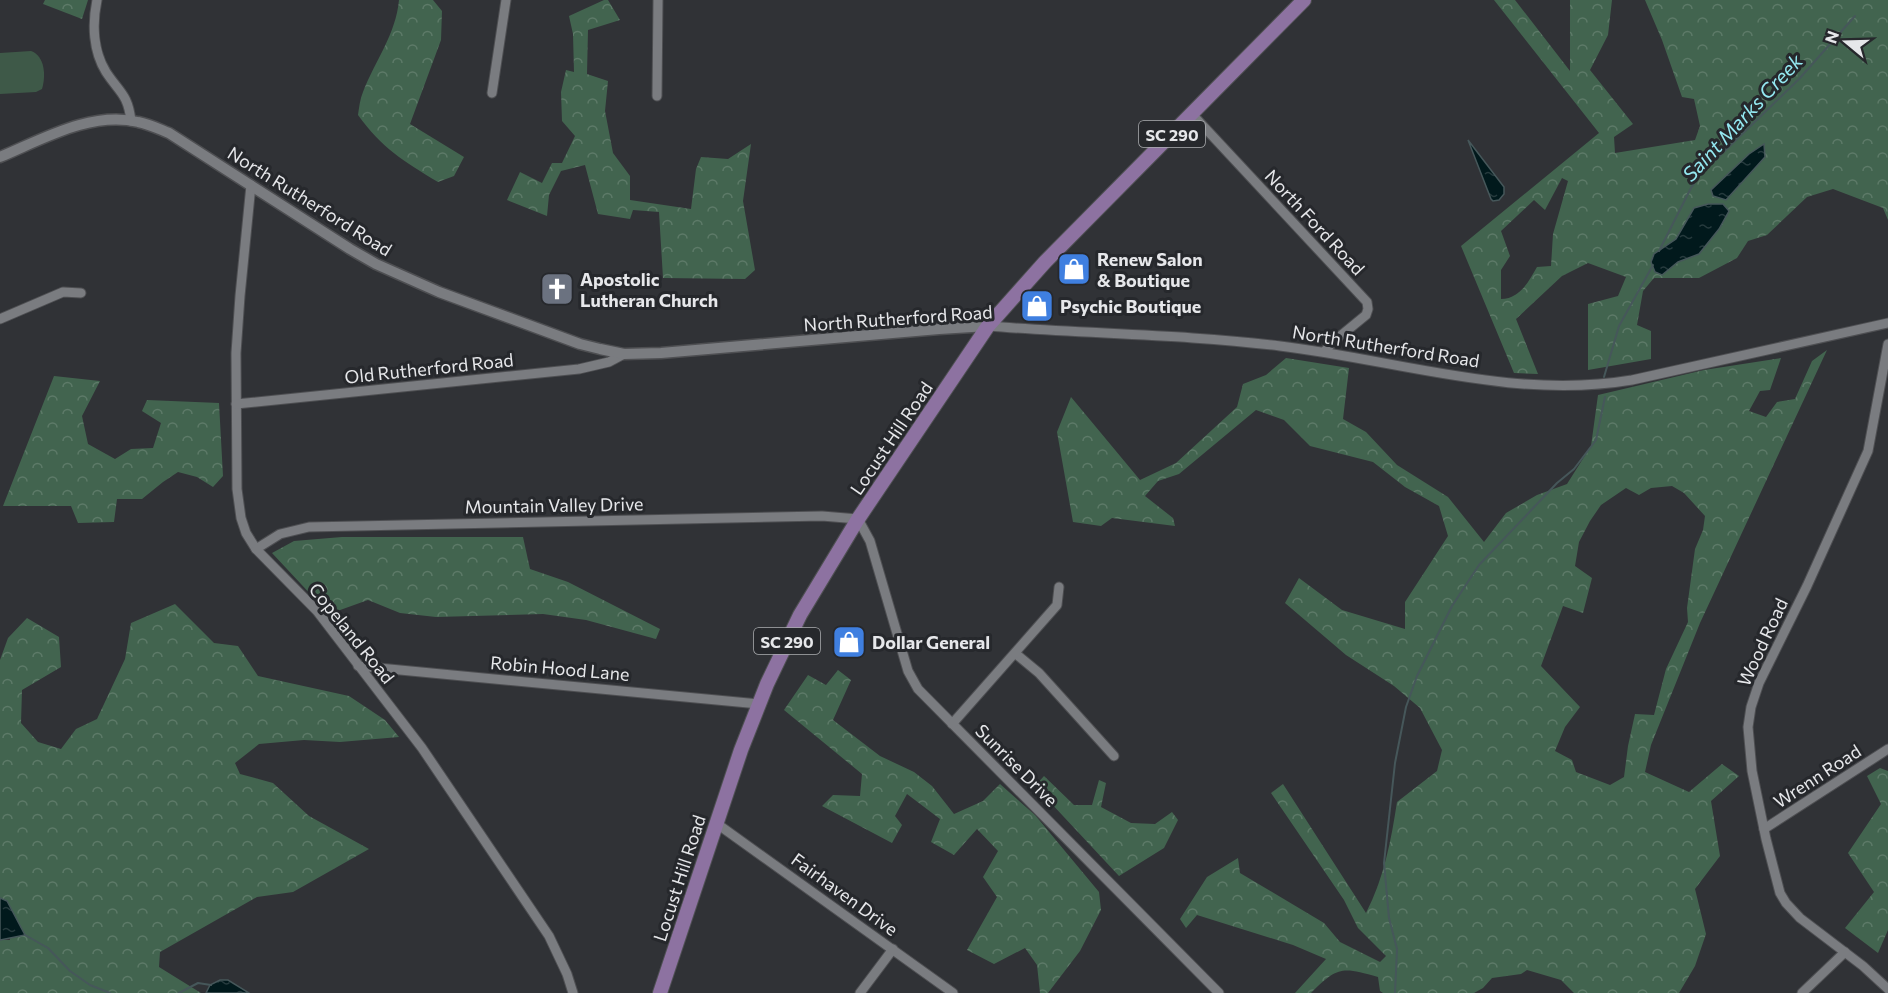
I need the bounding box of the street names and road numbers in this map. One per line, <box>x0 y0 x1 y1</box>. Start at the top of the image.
road number: SC 290 <box>1139 121 1205 147</box>
street label: North Rutherford Road <box>224 142 396 260</box>
street label: North Ford Road <box>1261 165 1369 279</box>
street label: North Rutherford Road <box>803 300 993 336</box>
street label: North Rutherford Road <box>1291 320 1481 372</box>
street label: Old Rutherford Road <box>343 348 515 388</box>
street label: Locust Hill Road <box>845 377 937 499</box>
street label: Mountain Valley Drive <box>464 492 644 518</box>
street label: Copeland Road <box>305 578 399 688</box>
street label: Wood Road <box>1732 595 1792 689</box>
road number: SC 290 <box>754 628 820 654</box>
street label: Robin Hood Lane <box>489 651 631 685</box>
street label: Sunrise Drive <box>971 719 1063 811</box>
street label: Wrenn Road <box>1769 740 1865 812</box>
street label: Locust Hill Road <box>648 812 710 944</box>
street label: Fairhaven Drive <box>787 848 903 940</box>

